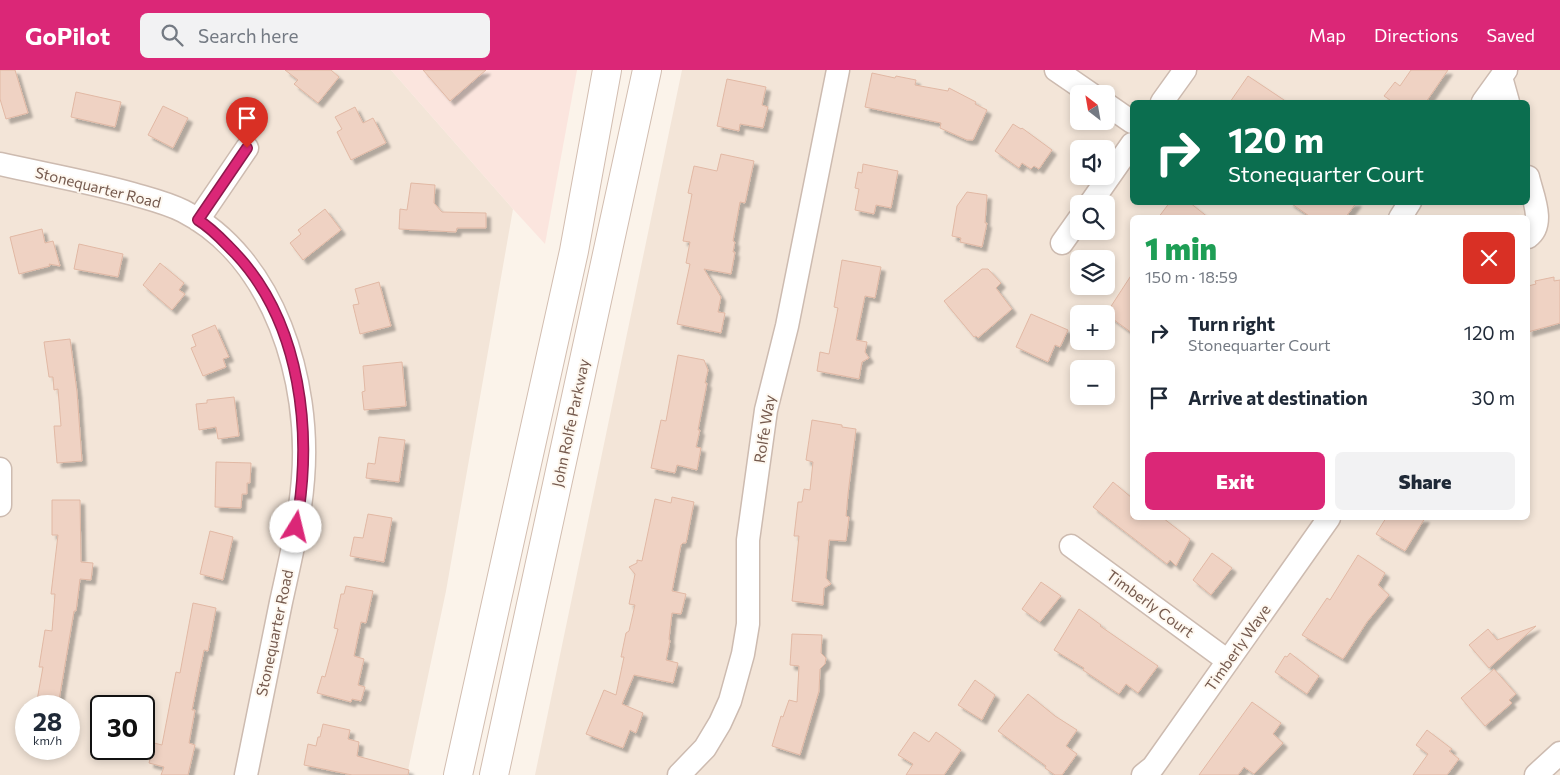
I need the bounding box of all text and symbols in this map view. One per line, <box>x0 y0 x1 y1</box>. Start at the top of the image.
search box <box>140 13 490 58</box>
text: GoPilot <box>25 21 110 50</box>
icon: search <box>158 21 186 49</box>
text: Search here <box>198 24 299 47</box>
text: Map <box>1309 24 1346 46</box>
text: Directions <box>1374 24 1458 46</box>
text: Saved <box>1486 24 1535 46</box>
north arrow <box>1070 85 1115 130</box>
map controls <box>1070 85 1115 405</box>
pin <box>226 97 268 148</box>
icon: arrive <box>233 104 261 132</box>
text: 120 m <box>1228 117 1324 160</box>
icon: right <box>1145 120 1210 185</box>
button: sound <box>1070 140 1115 185</box>
text: Stonequarter Court <box>1228 160 1424 187</box>
street label: Stonequarter Road <box>33 163 163 211</box>
button: search <box>1070 195 1115 240</box>
text: 1 min <box>1145 229 1217 266</box>
button: close <box>1463 232 1515 284</box>
button: layers <box>1070 250 1115 295</box>
text: 150 m · 18:59 <box>1145 267 1238 286</box>
button: + <box>1070 305 1115 350</box>
text: Turn right <box>1188 312 1275 335</box>
icon: right <box>1145 319 1173 347</box>
text: 120 m <box>1464 321 1515 344</box>
text: Stonequarter Court <box>1188 335 1331 354</box>
street label: John Rolfe Parkway <box>548 357 592 489</box>
button: − <box>1070 360 1115 405</box>
icon: arrive <box>1145 384 1173 412</box>
text: Arrive at destination <box>1188 386 1368 409</box>
text: 30 m <box>1472 386 1515 409</box>
street label: Rolfe Way <box>750 393 778 464</box>
button: Exit <box>1145 452 1325 510</box>
button: Share <box>1335 452 1515 510</box>
position arrow <box>269 500 321 552</box>
street label: Timberly Court <box>1103 565 1198 641</box>
street label: Stonequarter Road <box>252 568 296 698</box>
street label: Timberly Waye <box>1201 601 1274 694</box>
speed limit sign: 30 <box>90 695 155 760</box>
text: 28 <box>33 706 62 736</box>
text: km/h <box>33 733 62 747</box>

